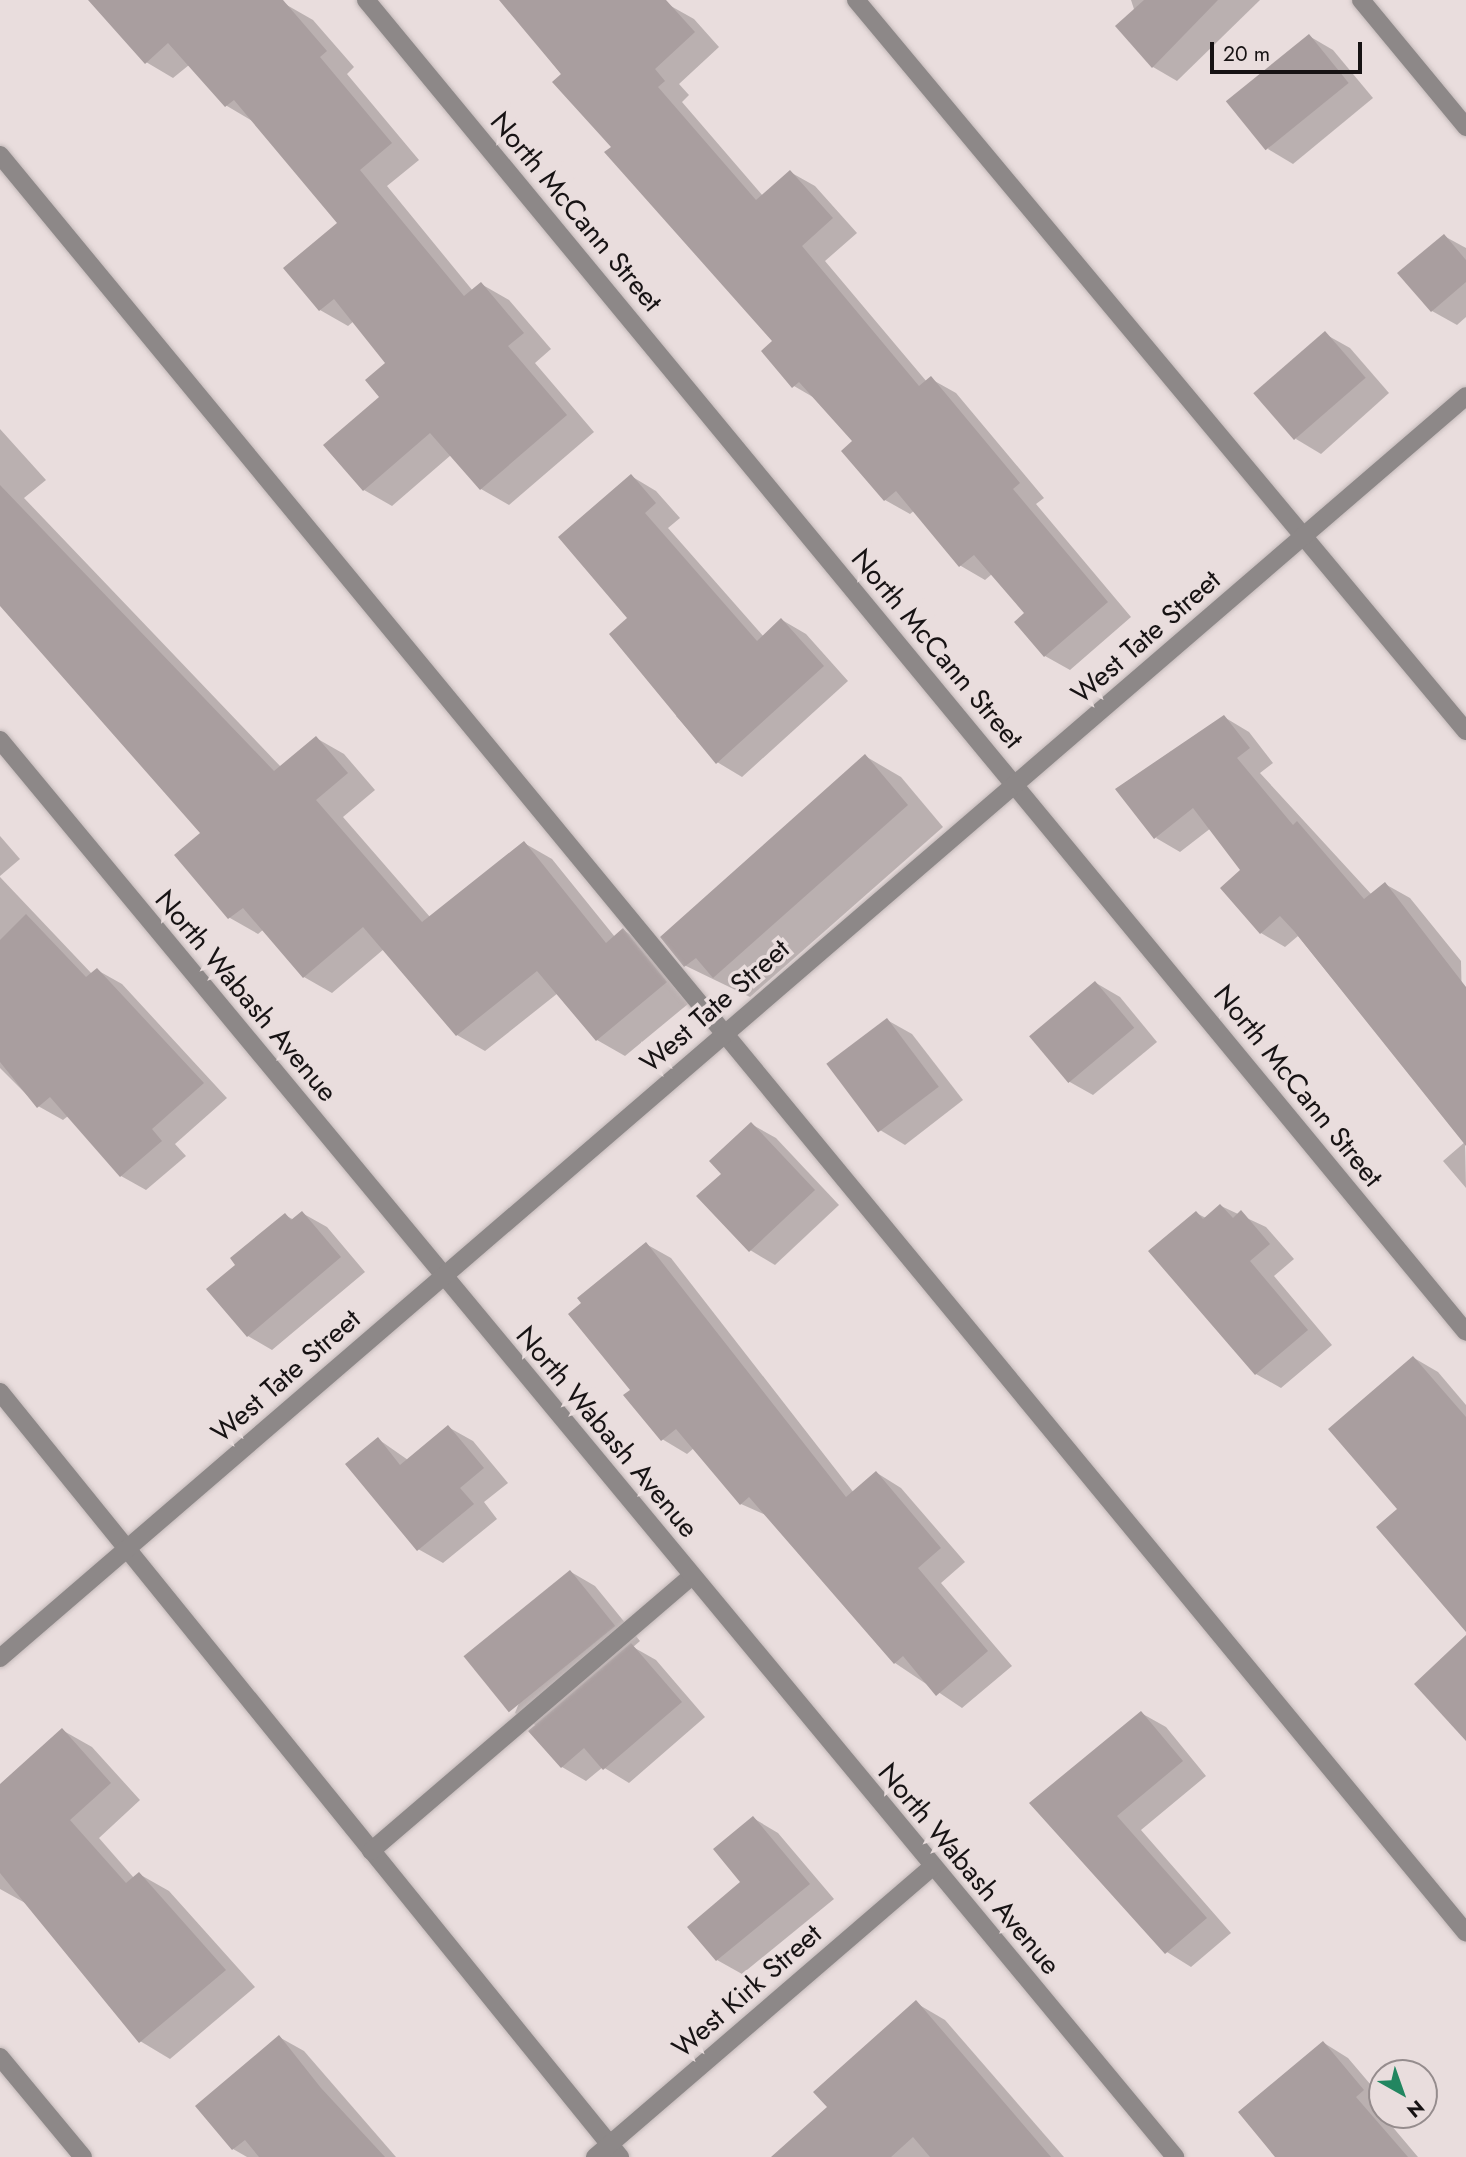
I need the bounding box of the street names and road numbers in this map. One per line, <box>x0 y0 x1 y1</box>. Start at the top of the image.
street label: North McCann Street <box>483 106 669 318</box>
street label: North McCann Street <box>844 543 1030 755</box>
street label: West Tate Street <box>1065 563 1227 711</box>
street label: North Wabash Avenue <box>148 883 344 1109</box>
street label: West Tate Street <box>634 932 796 1080</box>
street label: North McCann Street <box>1206 978 1390 1194</box>
street label: West Tate Street <box>205 1302 367 1450</box>
street label: North Wabash Avenue <box>509 1319 705 1545</box>
street label: North Wabash Avenue <box>871 1756 1067 1982</box>
street label: West Kirk Street <box>666 1917 828 2065</box>

